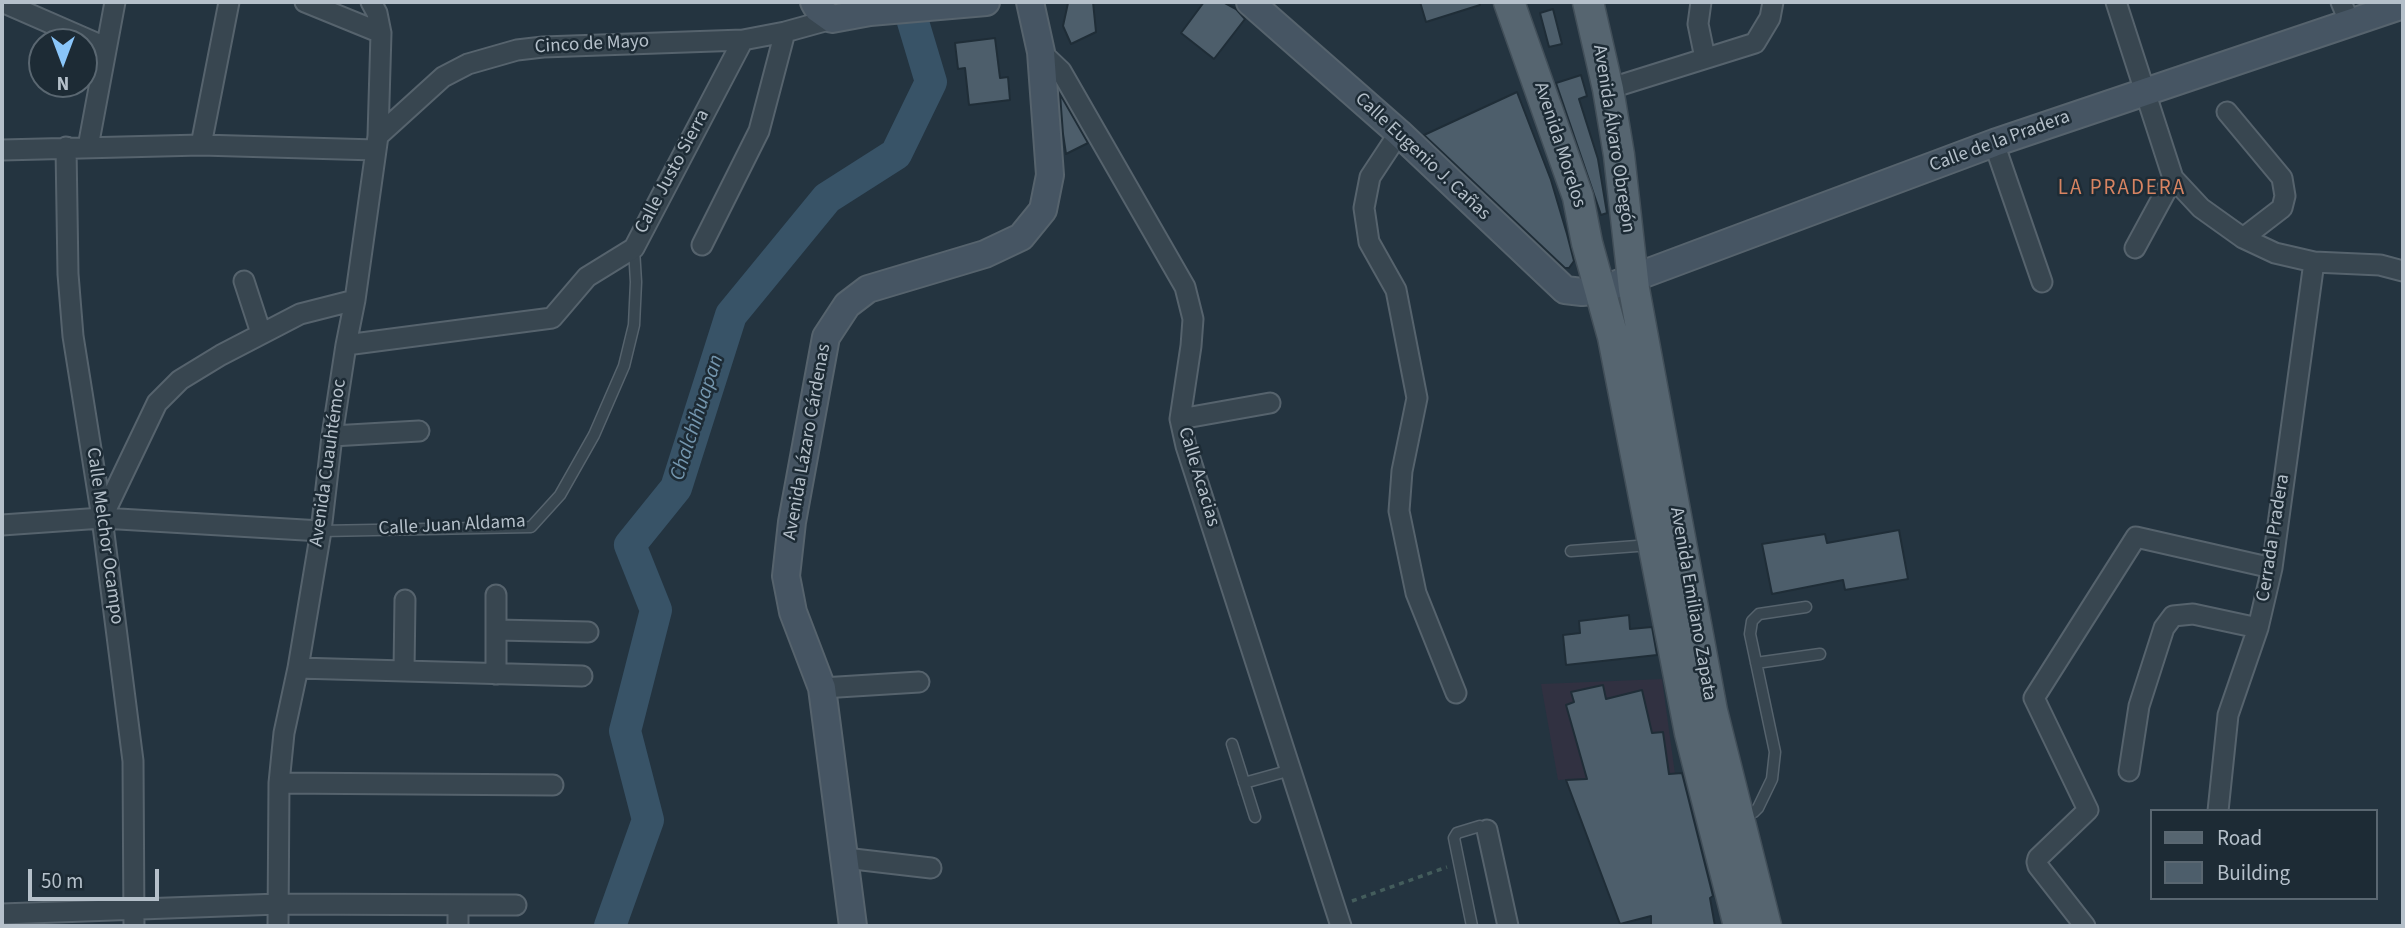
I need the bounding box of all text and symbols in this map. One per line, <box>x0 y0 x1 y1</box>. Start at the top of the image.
north arrow <box>28 28 98 98</box>
street label: Cinco de Mayo <box>534 31 650 59</box>
street label: Avenida Álvaro Obregón <box>1587 43 1639 235</box>
text: N <box>57 69 69 96</box>
street label: Avenida Morelos <box>1528 79 1590 211</box>
street label: Calle Eugenio J. Cañas <box>1349 88 1495 226</box>
street label: Calle Justo Sierra <box>631 106 715 238</box>
street label: Calle de la Pradera <box>1927 106 2073 178</box>
district label: LA PRADERA <box>2059 176 2185 202</box>
street label: Avenida Lázaro Cárdenas <box>780 342 836 542</box>
water label: Chalchihuapan <box>666 352 730 484</box>
street label: Avenida Cuauhtémoc <box>306 378 352 548</box>
street label: Calle Acacias <box>1172 425 1224 529</box>
street label: Calle Melchor Ocampo <box>80 446 128 626</box>
street label: Cerrada Pradera <box>2253 473 2295 603</box>
street label: Avenida Emiliano Zapata <box>1664 505 1720 703</box>
street label: Calle Juan Aldama <box>378 511 526 541</box>
legend <box>2150 809 2377 900</box>
text: Road <box>2217 823 2262 853</box>
scale bar <box>32 855 163 899</box>
text: Building <box>2217 858 2290 888</box>
text: 50 m <box>41 866 83 896</box>

